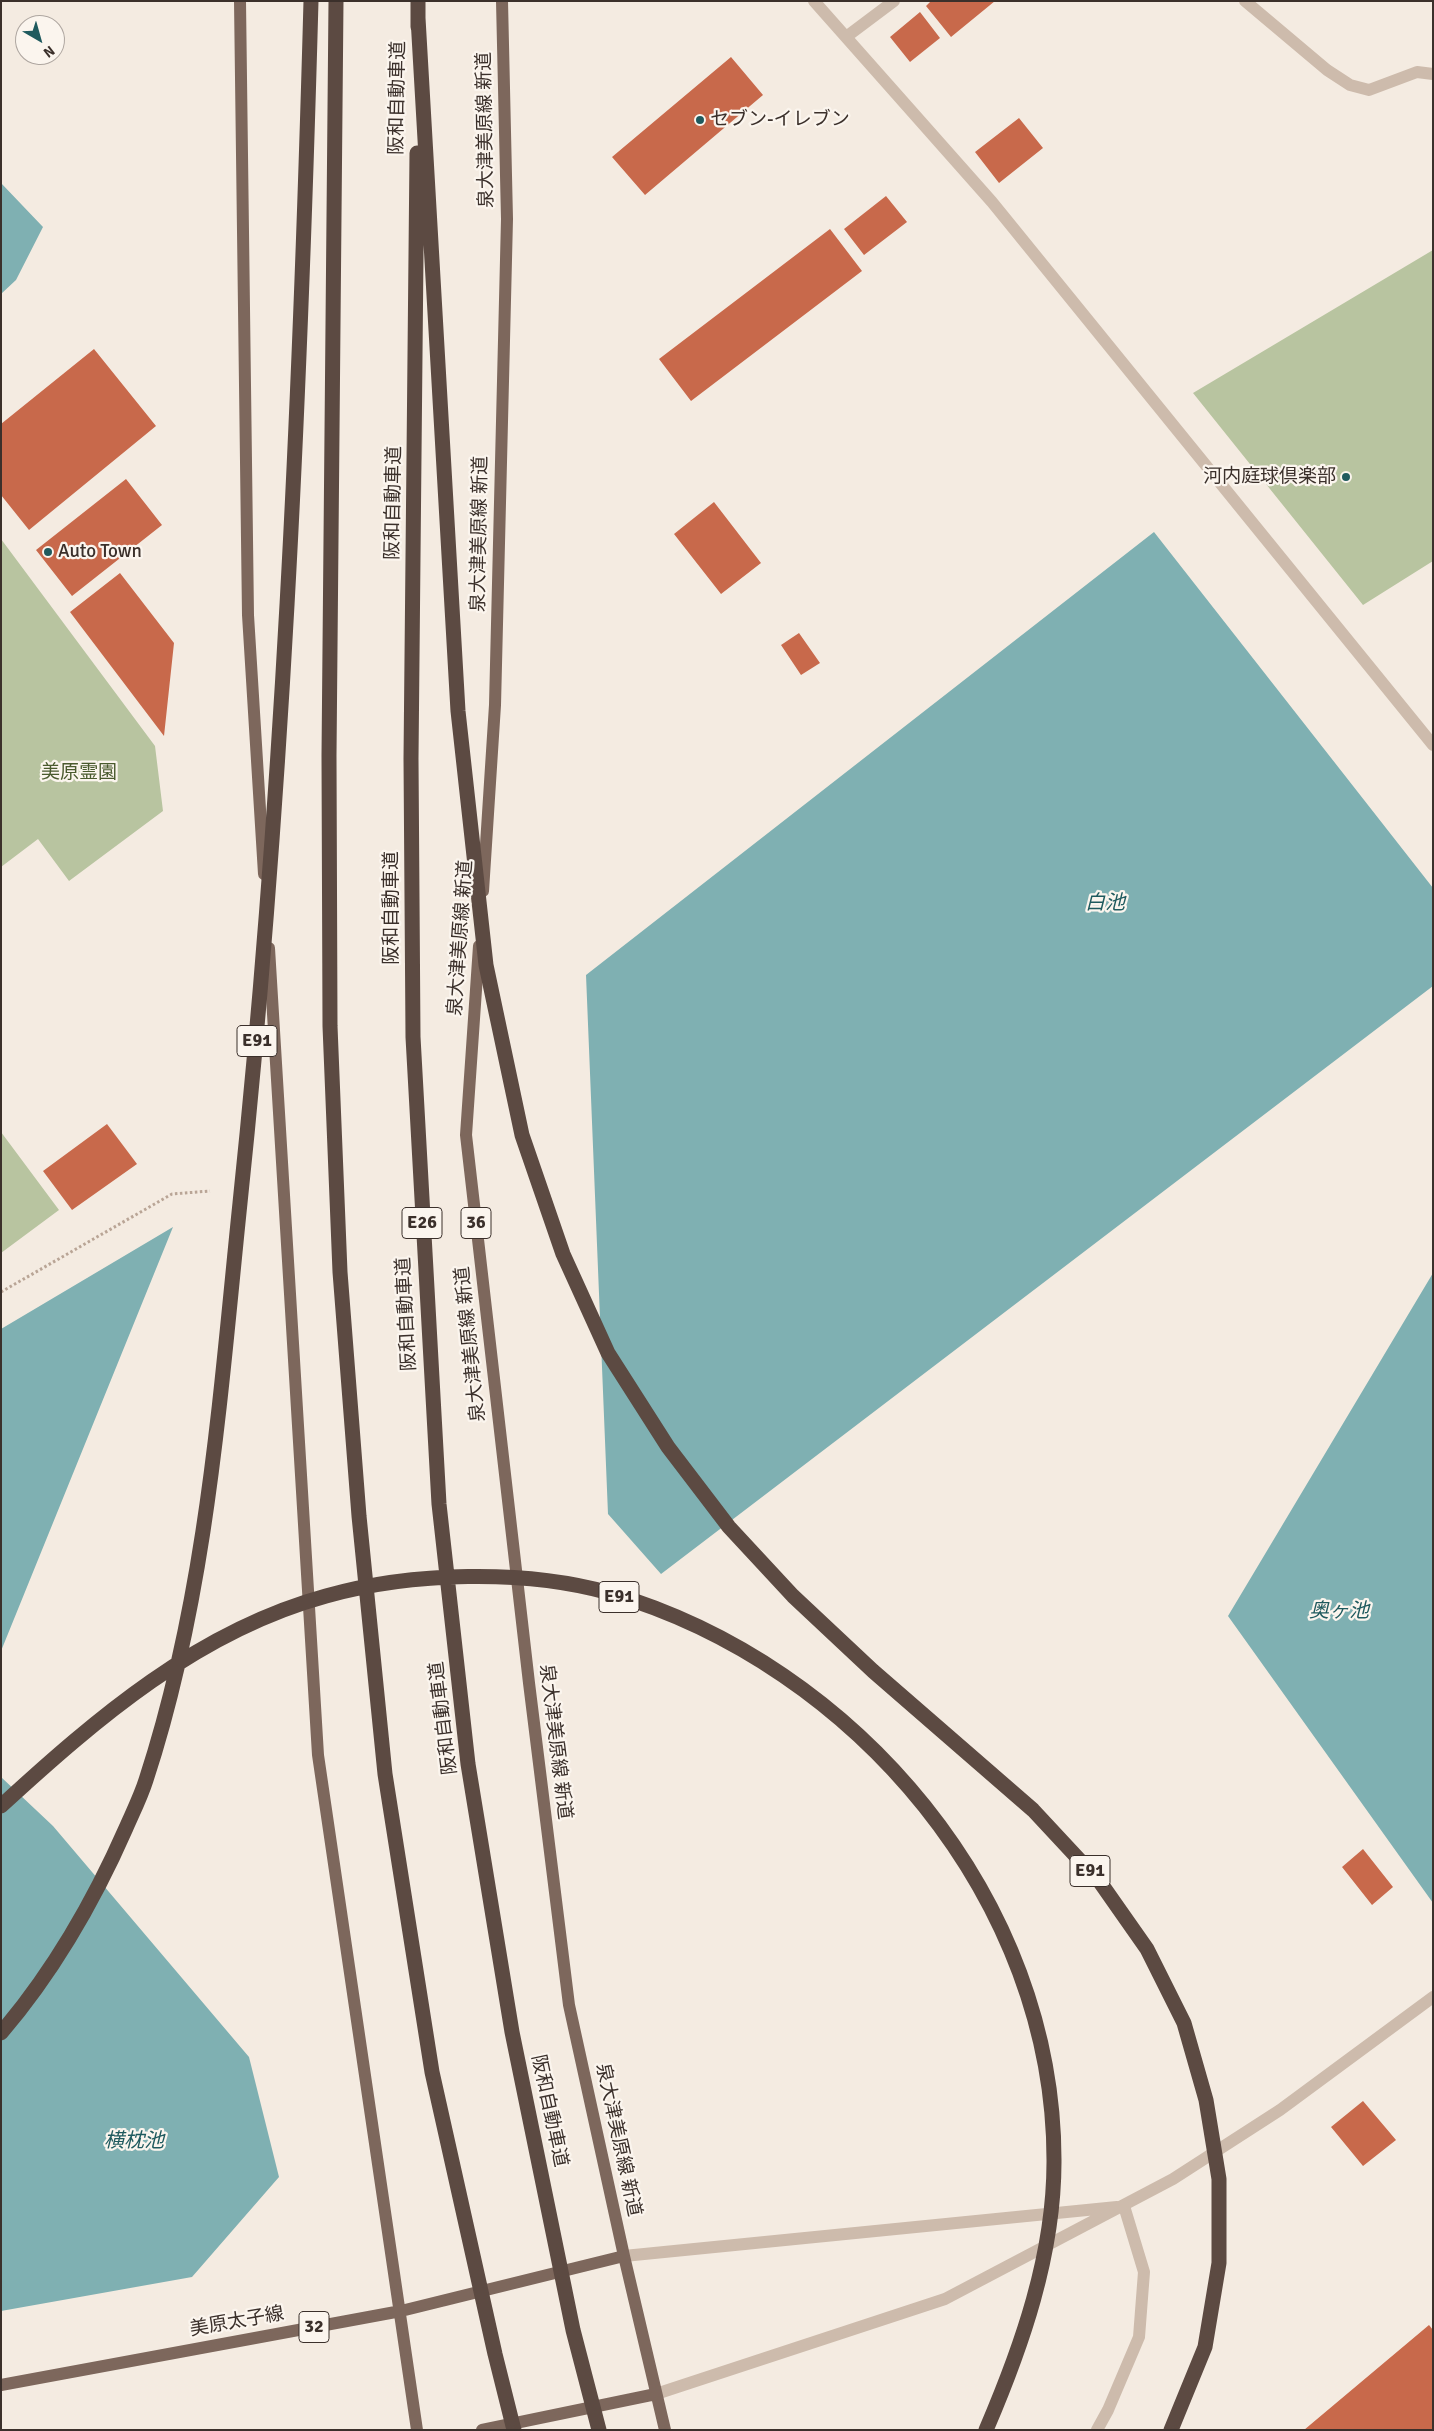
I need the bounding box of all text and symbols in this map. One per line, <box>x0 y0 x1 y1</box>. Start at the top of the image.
north arrow <box>15 15 65 65</box>
street label: 阪和自動車道 <box>386 41 410 155</box>
text: N <box>40 42 58 61</box>
street label: 泉大津美原線 新道 <box>473 52 499 208</box>
place label: セブン-イレブン <box>710 109 850 131</box>
marker: セブン-イレブン <box>694 114 706 126</box>
street label: 阪和自動車道 <box>382 446 406 560</box>
street label: 泉大津美原線 新道 <box>467 456 493 612</box>
place label: 河内庭球倶楽部 <box>1203 466 1336 488</box>
marker: 河内庭球倶楽部 <box>1340 471 1352 483</box>
place label: Auto Town <box>58 541 142 563</box>
marker: Auto Town <box>42 546 54 558</box>
park label: 美原霊園 <box>41 762 117 784</box>
street label: 阪和自動車道 <box>381 851 403 965</box>
street label: 泉大津美原線 新道 <box>444 859 478 1017</box>
water label: 白池 <box>1085 892 1125 916</box>
road number: E91 <box>237 1026 277 1056</box>
road number: E26 <box>402 1208 442 1238</box>
road number: 36 <box>461 1208 491 1238</box>
street label: 阪和自動車道 <box>393 1256 421 1372</box>
street label: 泉大津美原線 新道 <box>451 1265 491 1423</box>
road number: E91 <box>599 1581 639 1612</box>
water label: 奥ヶ池 <box>1309 1600 1369 1624</box>
street label: 阪和自動車道 <box>426 1660 462 1776</box>
street label: 泉大津美原線 新道 <box>534 1663 576 1821</box>
road number: E91 <box>1070 1855 1110 1886</box>
street label: 阪和自動車道 <box>526 2053 572 2169</box>
street label: 泉大津美原線 新道 <box>591 2061 645 2219</box>
water label: 横枕池 <box>104 2130 164 2154</box>
street label: 美原太子線 <box>188 2303 286 2341</box>
road number: 32 <box>299 2312 329 2342</box>

